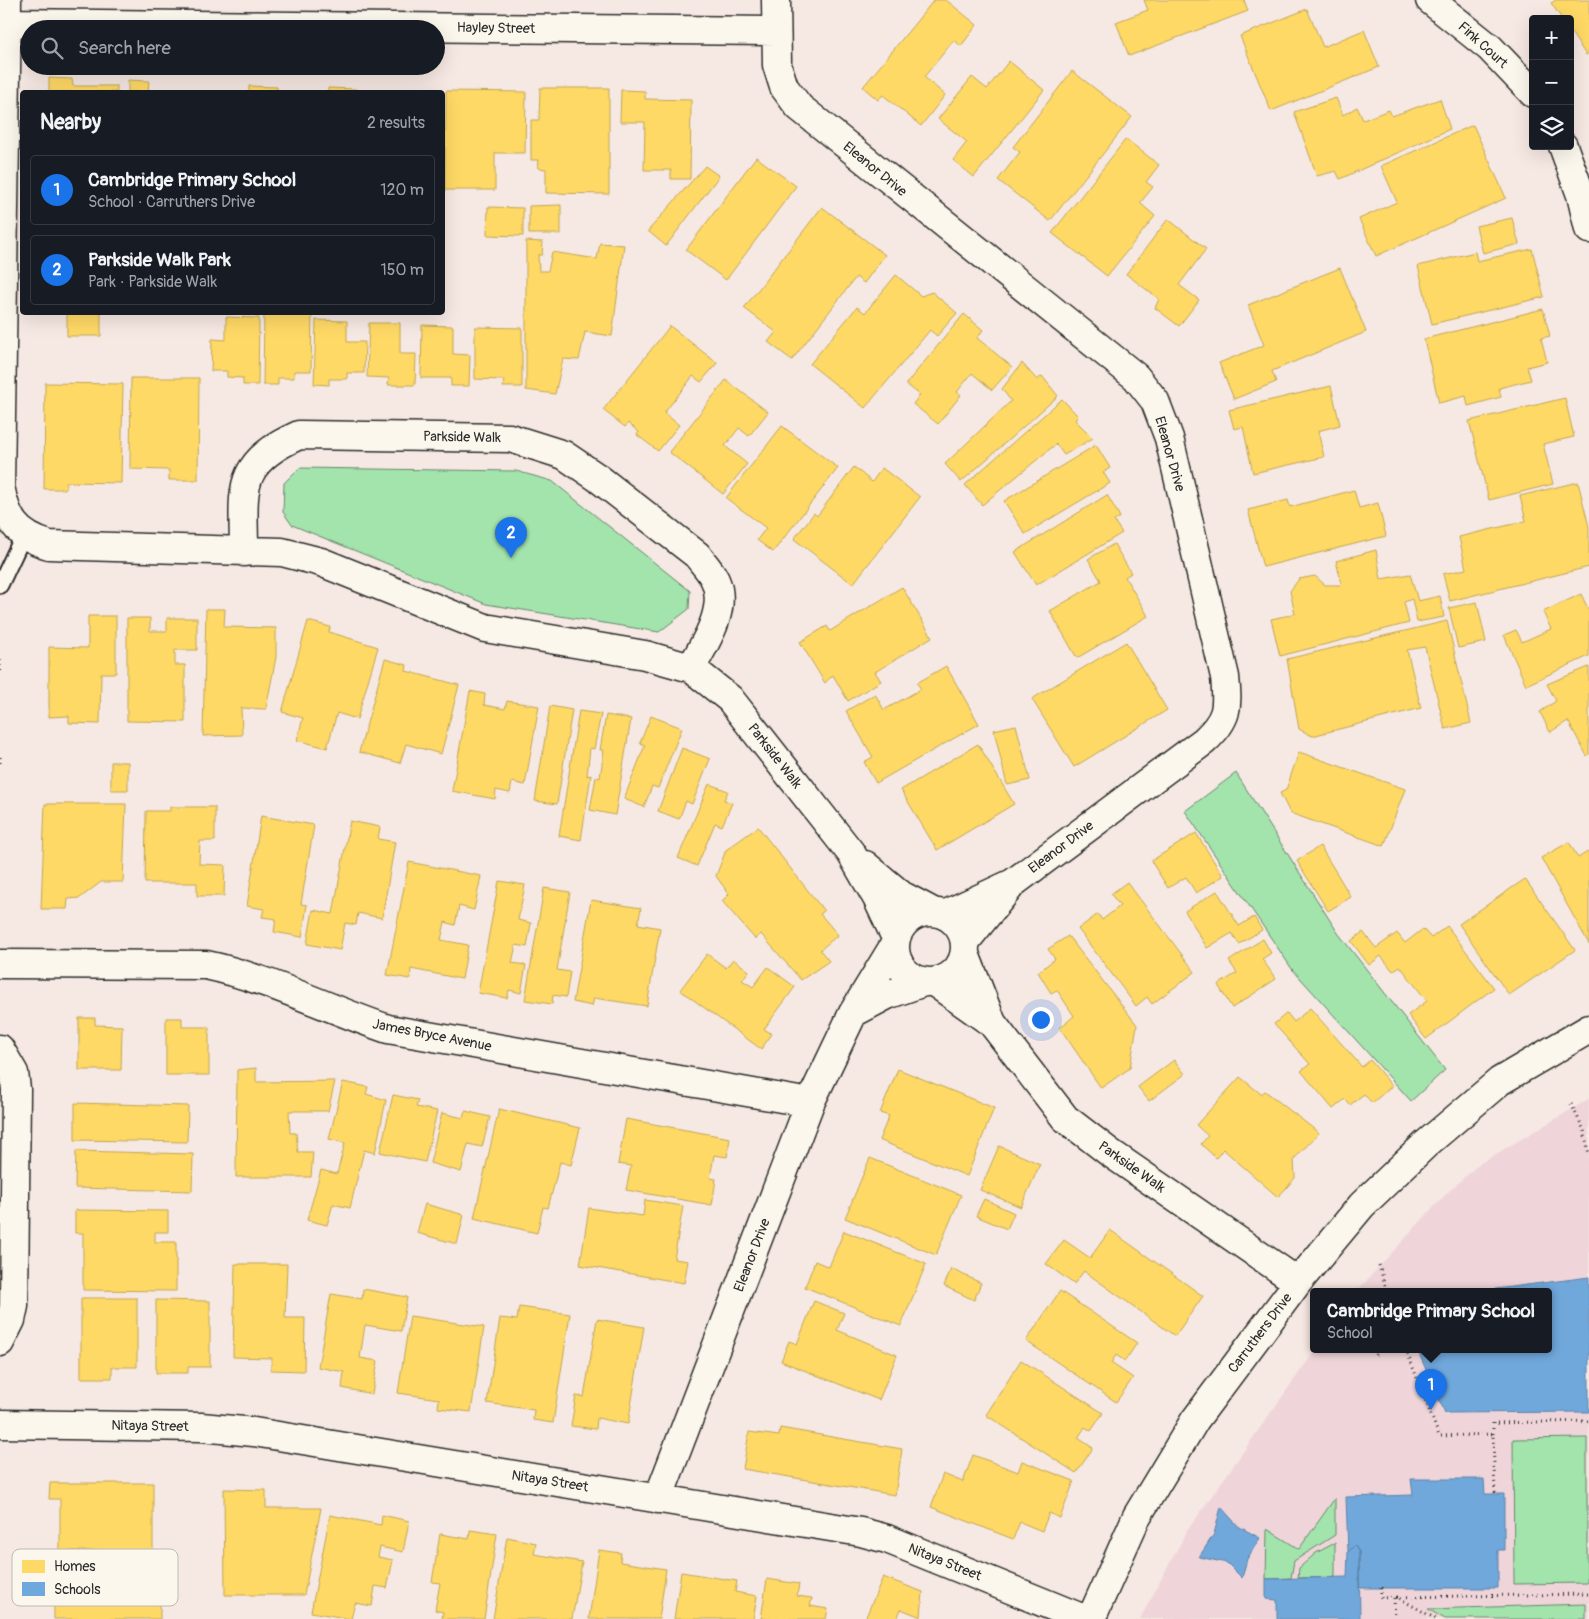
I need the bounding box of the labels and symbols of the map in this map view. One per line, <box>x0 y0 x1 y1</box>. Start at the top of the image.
street label: Fink Court <box>1454 18 1512 72</box>
street label: Hayley Street <box>457 19 536 37</box>
street label: Eleanor Drive <box>840 138 910 200</box>
street label: Eleanor Drive <box>1151 415 1189 494</box>
street label: Parkside Walk <box>423 428 501 446</box>
pin: 2 <box>495 517 527 558</box>
street label: Parkside Walk <box>744 720 806 792</box>
street label: Eleanor Drive <box>1025 817 1097 877</box>
your location <box>1028 1007 1054 1033</box>
street label: James Bryce Avenue <box>371 1015 493 1055</box>
street label: Parkside Walk <box>1095 1138 1169 1196</box>
street label: Eleanor Drive <box>730 1216 774 1294</box>
street label: Carruthers Drive <box>1224 1290 1296 1376</box>
pin: 1 <box>1415 1369 1447 1410</box>
street label: Nitaya Street <box>111 1417 189 1435</box>
street label: Nitaya Street <box>510 1467 590 1496</box>
street label: Nitaya Street <box>906 1540 984 1585</box>
legend <box>12 1549 178 1606</box>
text: Homes <box>54 1558 96 1575</box>
text: Schools <box>54 1581 101 1598</box>

